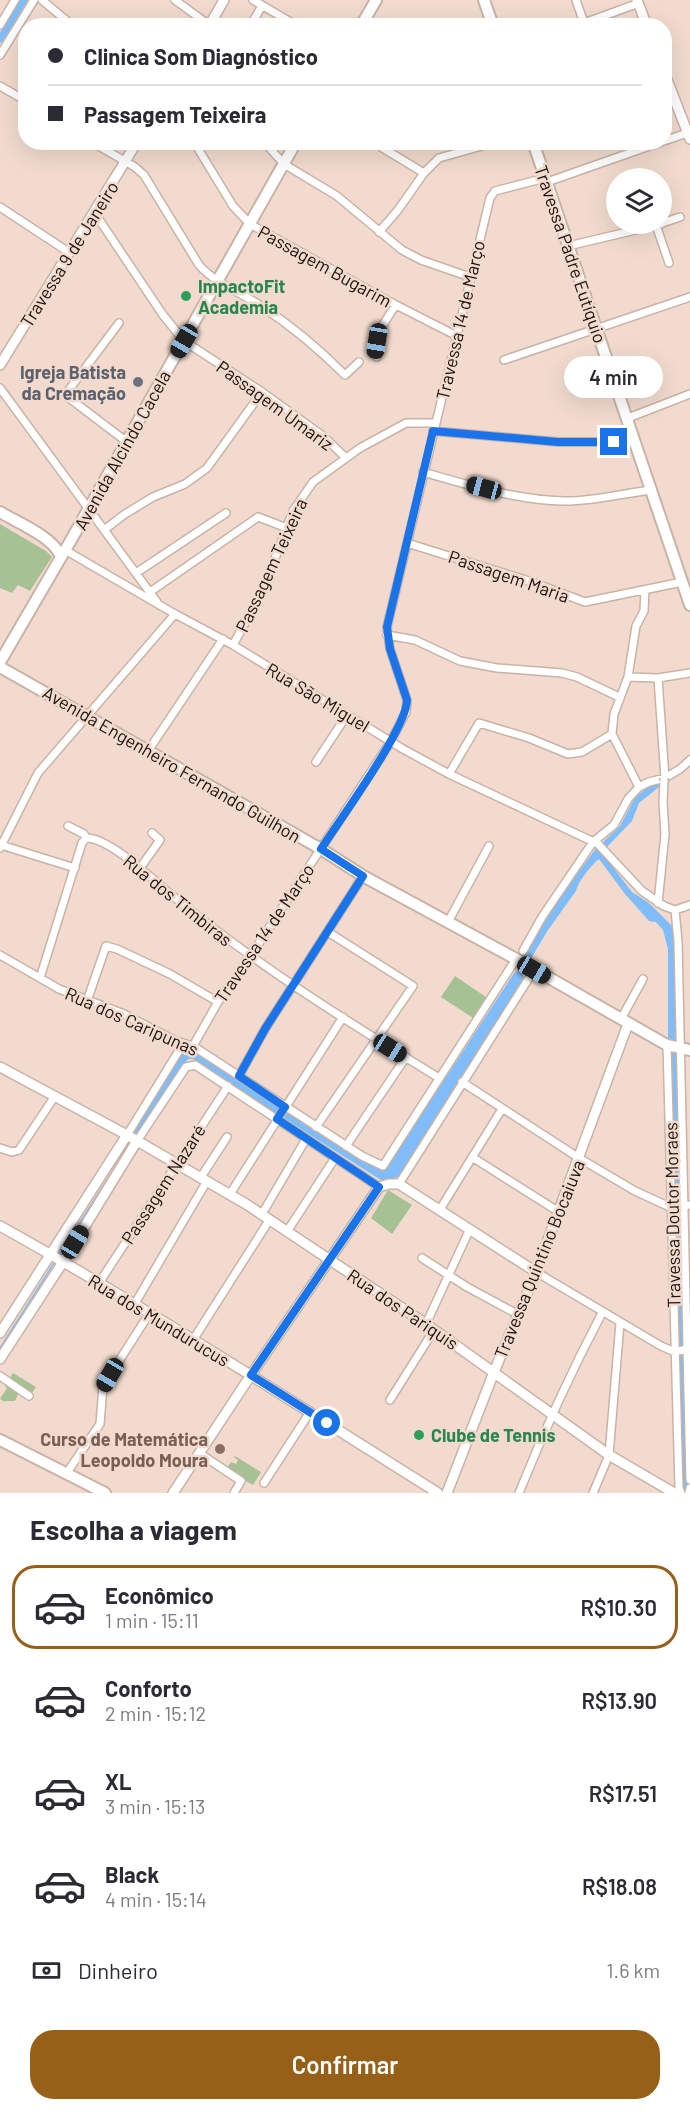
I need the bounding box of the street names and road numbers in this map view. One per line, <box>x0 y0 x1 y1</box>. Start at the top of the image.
street label: Travessa Padre Eutíquio <box>530 162 612 346</box>
street label: Travessa 9 de Janeiro <box>15 177 123 331</box>
street label: Passagem Bugarim <box>254 220 396 312</box>
street label: Travessa 14 de Março <box>431 238 489 402</box>
street label: Passagem Umariz <box>212 355 338 455</box>
street label: Avenida Alcindo Cacela <box>69 366 175 534</box>
street label: Passagem Teixeira <box>230 495 312 635</box>
street label: Passagem Maria <box>446 545 572 607</box>
street label: Rua São Miguel <box>262 657 374 737</box>
street label: Avenida Engenheiro Fernando Guilhon <box>39 681 305 847</box>
street label: Rua dos Timbiras <box>119 849 237 951</box>
street label: Travessa 14 de Março <box>209 859 319 1007</box>
street label: Rua dos Caripunas <box>62 982 202 1060</box>
street label: Passagem Nazaré <box>116 1120 210 1248</box>
street label: Travessa Doutor Moraes <box>659 1122 685 1308</box>
street label: Travessa Quintino Bocaiuva <box>489 1156 589 1362</box>
street label: Rua dos Pariquis <box>343 1264 463 1354</box>
street label: Rua dos Mundurucus <box>84 1269 234 1371</box>

